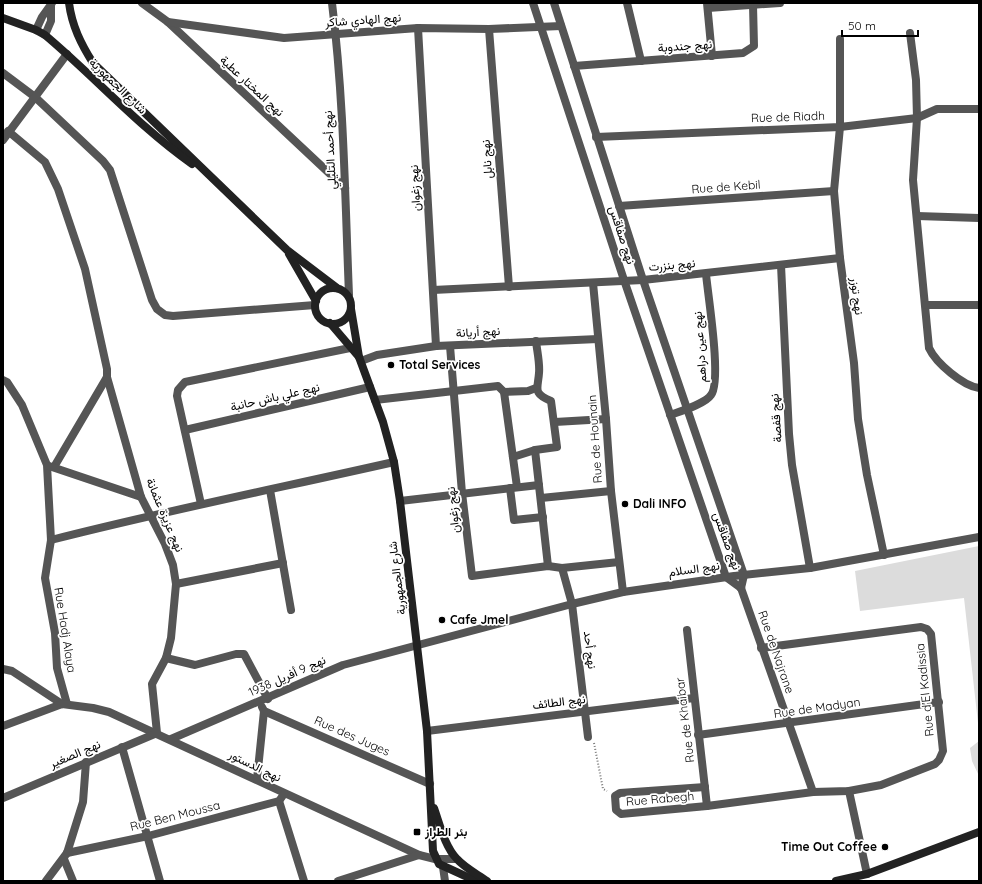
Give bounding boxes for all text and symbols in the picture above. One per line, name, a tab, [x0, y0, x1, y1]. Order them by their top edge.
street label: نهج الهادي شاكر	[323, 9, 402, 33]
scale bar	[842, 12, 918, 38]
text: 50 m	[848, 18, 876, 33]
street label: نهج جندوبة	[657, 36, 713, 57]
street label: نهج المختار عطية	[216, 52, 288, 121]
street label: شارع الجمهورية	[85, 55, 150, 118]
street label: Rue de Riadh	[751, 108, 825, 125]
street label: نهج أحمد التليلي	[320, 110, 342, 190]
street label: نهج نابل	[478, 139, 497, 179]
street label: نهج زغوان	[406, 164, 425, 212]
street label: Rue de Kebil	[691, 177, 761, 196]
street label: نهج صفاقس	[604, 204, 639, 267]
street label: نهج بنزرت	[648, 255, 696, 276]
street label: نهج توزر	[846, 275, 867, 316]
street label: نهج عين دراهم	[690, 311, 711, 383]
street label: نهج أريانة	[455, 323, 501, 342]
place label: Total Services	[399, 357, 481, 372]
marker: Total Services	[386, 360, 396, 370]
street label: نهج علي باش حانبة	[229, 379, 322, 417]
street label: نهج قفصة	[766, 393, 787, 443]
street label: Rue de Hounain	[584, 394, 605, 484]
street label: نهج عزيزة عثمانة	[141, 476, 188, 555]
street label: نهج زغوان	[443, 486, 464, 534]
place label: Dali INFO	[633, 496, 686, 511]
marker: Dali INFO	[620, 499, 630, 509]
street label: نهج صفاقس	[708, 510, 745, 572]
street label: شارع الجمهورية	[385, 540, 410, 616]
street label: نهج السلام	[667, 557, 721, 582]
street label: Rue Hadj Alaya	[51, 586, 80, 674]
street label: Rue de Najrane	[755, 608, 798, 696]
place label: Cafe Jmel	[450, 612, 508, 627]
marker: Cafe Jmel	[437, 615, 447, 625]
street label: نهج أحد	[579, 630, 600, 670]
street label: Rue d'El Kadissia	[912, 643, 937, 737]
street label: نهج 9 أفريل 1938	[246, 652, 329, 701]
street label: Rue de Khaibar	[672, 676, 697, 764]
street label: نهج الطائف	[532, 691, 587, 714]
street label: Rue de Madyan	[773, 694, 861, 721]
street label: Rue des Juges	[312, 712, 393, 759]
street label: نهج الصغير	[46, 736, 103, 773]
street label: نهج الدستور	[225, 746, 284, 787]
street label: Rue Rabegh	[625, 788, 695, 809]
street label: Rue Ben Moussa	[128, 797, 221, 834]
place label: بئر الطراز	[424, 824, 468, 840]
marker: بئر الطراز	[412, 827, 422, 837]
place label: Time Out Coffee	[781, 839, 877, 854]
marker: Time Out Coffee	[880, 842, 890, 852]

